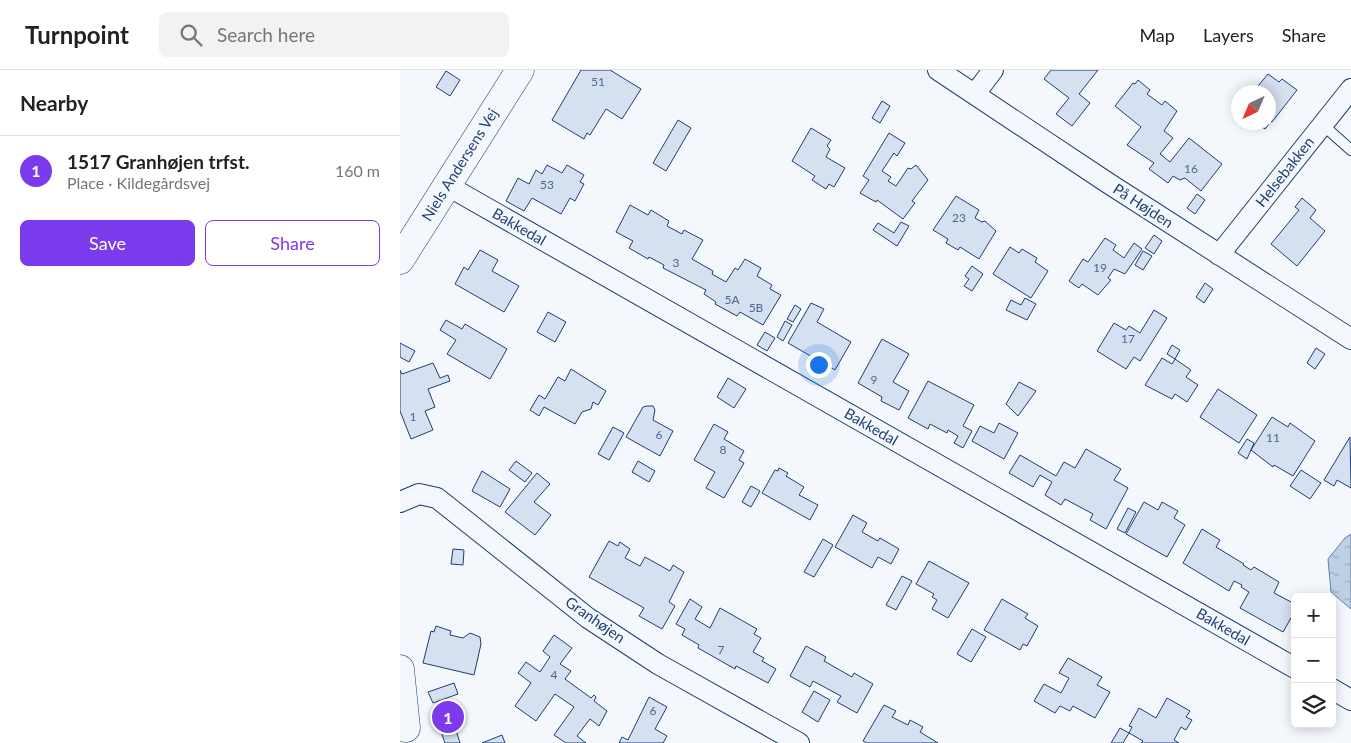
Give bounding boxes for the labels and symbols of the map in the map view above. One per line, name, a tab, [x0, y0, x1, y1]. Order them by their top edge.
house number: 51	[591, 74, 605, 89]
north arrow	[1231, 85, 1276, 130]
street label: Niels Andersens Vej	[417, 105, 501, 224]
street label: Helsebakken	[1251, 133, 1317, 210]
house number: 16	[1184, 161, 1198, 176]
house number: 53	[540, 177, 554, 192]
street label: På Højden	[1110, 179, 1177, 231]
street label: Bakkedal	[489, 204, 550, 249]
house number: 23	[952, 210, 966, 225]
house number: 3	[673, 255, 680, 270]
house number: 19	[1093, 260, 1107, 275]
house number: 5A	[724, 292, 740, 307]
house number: 5B	[749, 300, 764, 315]
house number: 17	[1121, 331, 1135, 346]
your location	[806, 352, 832, 378]
house number: 9	[871, 372, 878, 387]
street label: Bakkedal	[841, 404, 902, 449]
house number: 1	[410, 409, 417, 424]
house number: 6	[656, 427, 663, 442]
house number: 11	[1266, 430, 1280, 445]
house number: 8	[720, 442, 727, 457]
street label: Granhøjen	[562, 592, 629, 646]
street label: Bakkedal	[1193, 604, 1254, 649]
house number: 7	[718, 642, 725, 657]
house number: 4	[551, 667, 558, 682]
pin: 1	[432, 698, 464, 736]
house number: 6	[650, 703, 657, 718]

